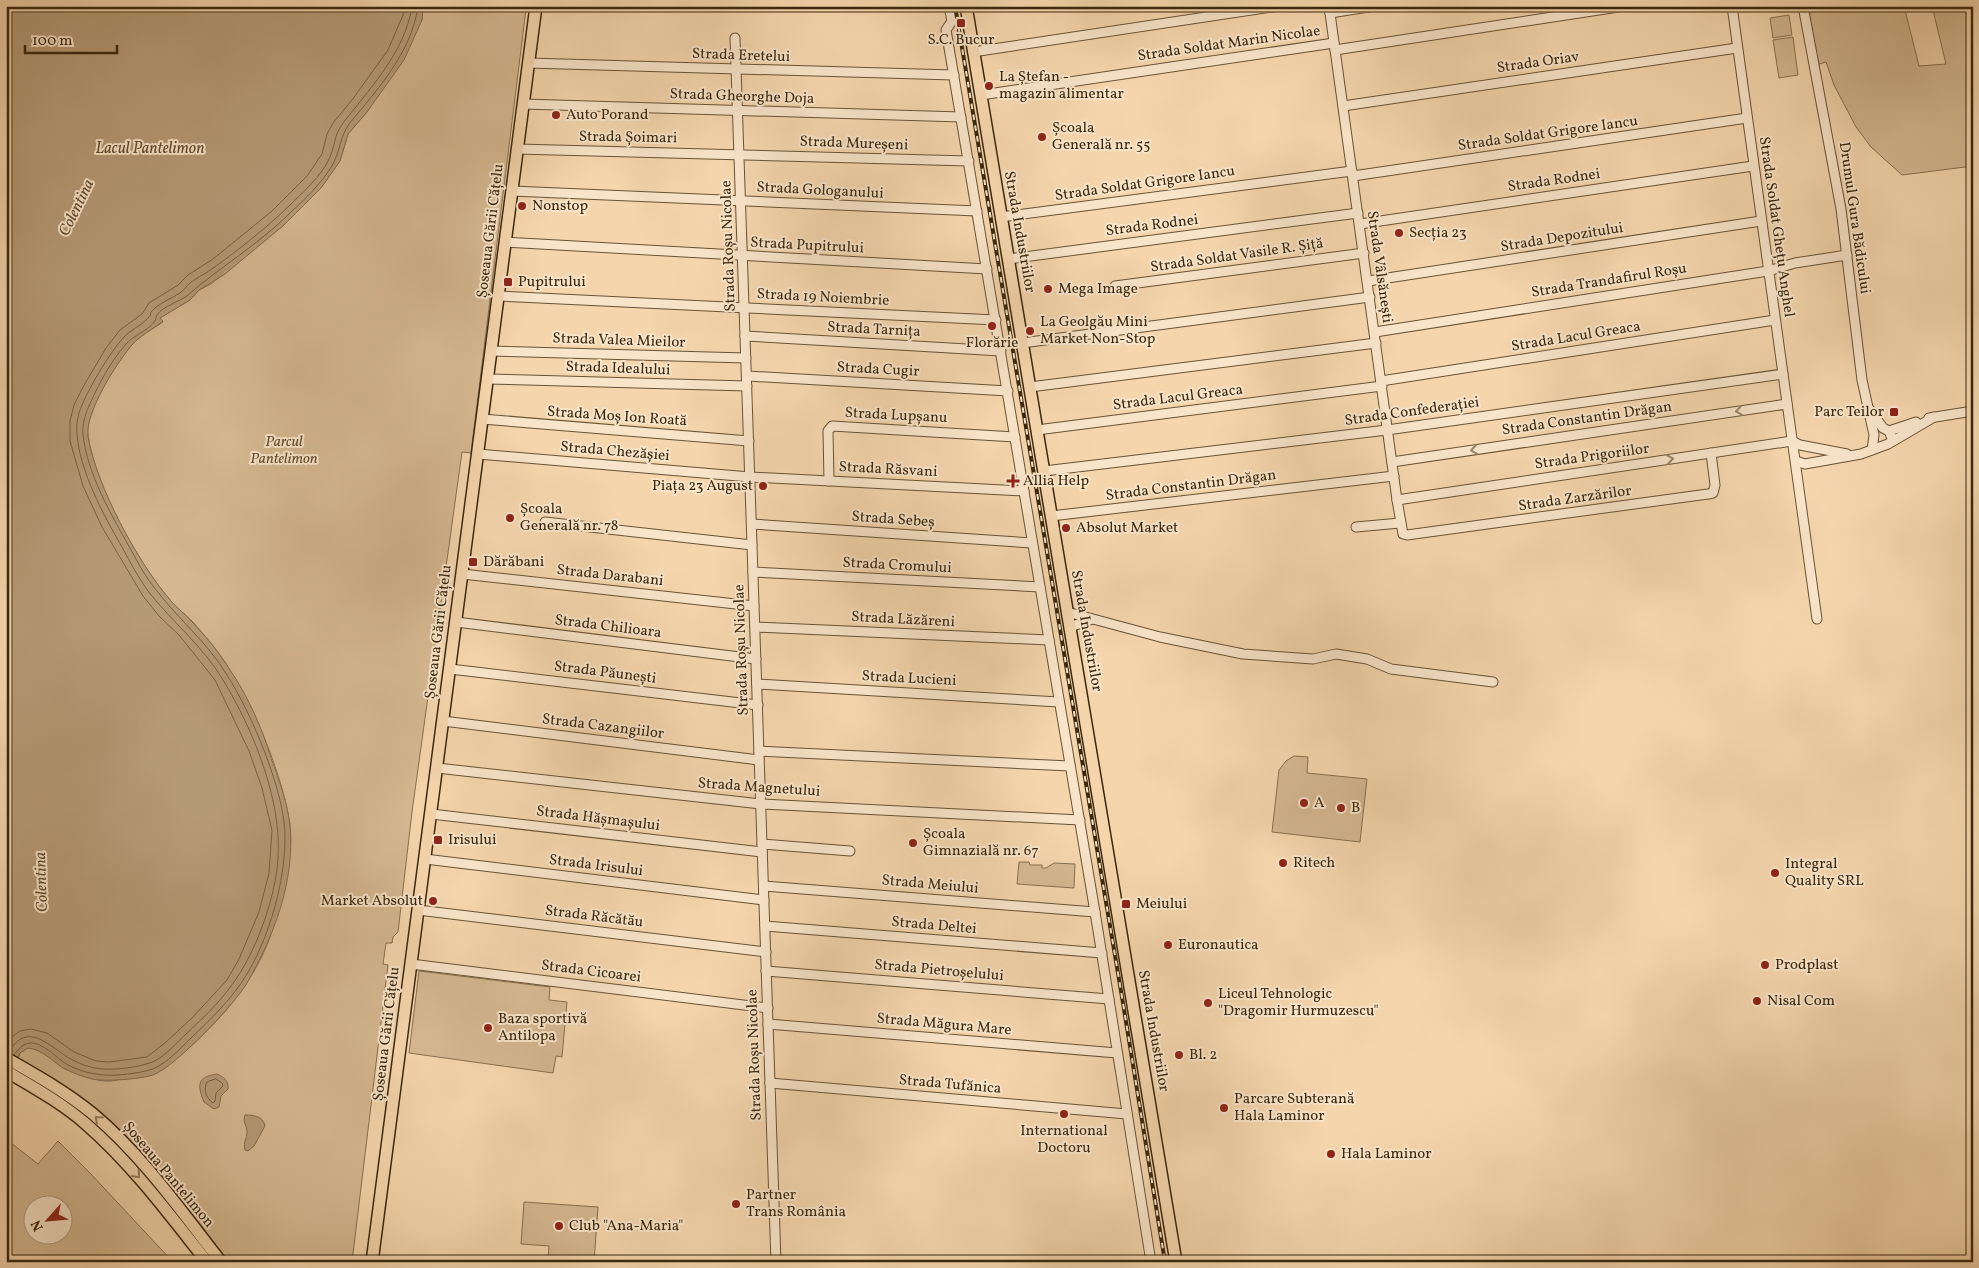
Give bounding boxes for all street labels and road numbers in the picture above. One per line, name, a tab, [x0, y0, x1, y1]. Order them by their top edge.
street label: Strada Soldat Marin Nicolae	[1136, 21, 1322, 67]
street label: Strada Eretelui	[691, 44, 791, 68]
street label: Strada Oriav	[1495, 47, 1581, 79]
street label: Strada Gheorghe Doja	[669, 84, 815, 110]
street label: Strada Soldat Grigore Iancu	[1457, 111, 1639, 157]
street label: Strada Șoimari	[579, 127, 677, 149]
street label: Strada Mureșeni	[799, 132, 909, 156]
street label: Strada Soldat Ghețu Anghel	[1753, 135, 1799, 319]
street label: Drumul Gura Bădicului	[1833, 141, 1875, 295]
street label: Strada Soldat Grigore Iancu	[1054, 161, 1236, 207]
street label: Șoseaua Gării Cățelu	[472, 163, 510, 299]
street label: Strada Rodnei	[1506, 164, 1602, 198]
street label: Strada Industriilor	[998, 170, 1040, 294]
street label: Strada Gologanului	[756, 177, 884, 205]
street label: Strada Roșu Nicolae	[716, 180, 742, 312]
street label: Strada Vâlsănești	[1361, 209, 1397, 325]
street label: Strada Rodnei	[1104, 210, 1200, 242]
street label: Strada Depozitului	[1499, 218, 1625, 258]
street label: Strada Pupitrului	[750, 233, 864, 259]
street label: Strada Soldat Vasile R. Șiță	[1149, 233, 1325, 279]
street label: Strada Trandafirul Roșu	[1530, 258, 1688, 304]
street label: Strada 19 Noiembrie	[756, 284, 890, 312]
street label: Strada Lacul Greaca	[1510, 316, 1642, 358]
street label: Strada Tarnița	[827, 317, 921, 343]
street label: Strada Valea Mieilor	[552, 328, 686, 354]
street label: Strada Idealului	[565, 357, 671, 381]
street label: Strada Cugir	[836, 357, 920, 383]
street label: Strada Lacul Greaca	[1112, 380, 1244, 416]
street label: Strada Confederației	[1343, 392, 1481, 432]
street label: Strada Constantin Drăgan	[1501, 397, 1673, 441]
street label: Strada Moș Ion Roată	[546, 402, 688, 432]
street label: Strada Lupșanu	[844, 403, 948, 429]
street label: Strada Chezășiei	[559, 437, 671, 467]
street label: Strada Prigoriilor	[1533, 439, 1651, 475]
street label: Strada Răsvani	[838, 457, 938, 483]
street label: Strada Constantin Drăgan	[1105, 465, 1277, 507]
street label: Strada Zarzărilor	[1517, 481, 1633, 517]
street label: Strada Sebeș	[851, 507, 935, 533]
street label: Strada Cromului	[842, 553, 952, 579]
street label: Strada Darabani	[555, 560, 665, 592]
street label: Șoseaua Gării Cățelu	[420, 564, 458, 700]
street label: Strada Industriilor	[1065, 569, 1107, 693]
street label: Strada Roșu Nicolae	[729, 584, 755, 716]
street label: Strada Lăzăreni	[851, 607, 955, 633]
street label: Strada Chilioara	[553, 610, 663, 644]
street label: Strada Păunești	[553, 656, 657, 690]
street label: Strada Lucieni	[861, 666, 957, 692]
street label: Strada Cazangiilor	[541, 709, 665, 745]
street label: Strada Magnetului	[697, 773, 821, 803]
street label: Strada Hășmașului	[535, 801, 661, 837]
street label: Strada Irisului	[548, 850, 644, 882]
street label: Strada Meiului	[881, 870, 979, 900]
street label: Strada Răcătău	[544, 901, 644, 933]
street label: Strada Deltei	[890, 912, 978, 940]
street label: Strada Cicoarei	[540, 955, 642, 989]
street label: Strada Pietroșelului	[873, 955, 1005, 987]
street label: Șoseaua Gării Cățelu	[368, 966, 406, 1102]
street label: Strada Industriilor	[1132, 969, 1174, 1093]
street label: Strada Roșu Nicolae	[742, 989, 768, 1121]
street label: Strada Măgura Mare	[876, 1009, 1012, 1041]
street label: Strada Tufănica	[898, 1070, 1002, 1100]
street label: Șoseaua Pantelimon	[117, 1117, 219, 1233]

